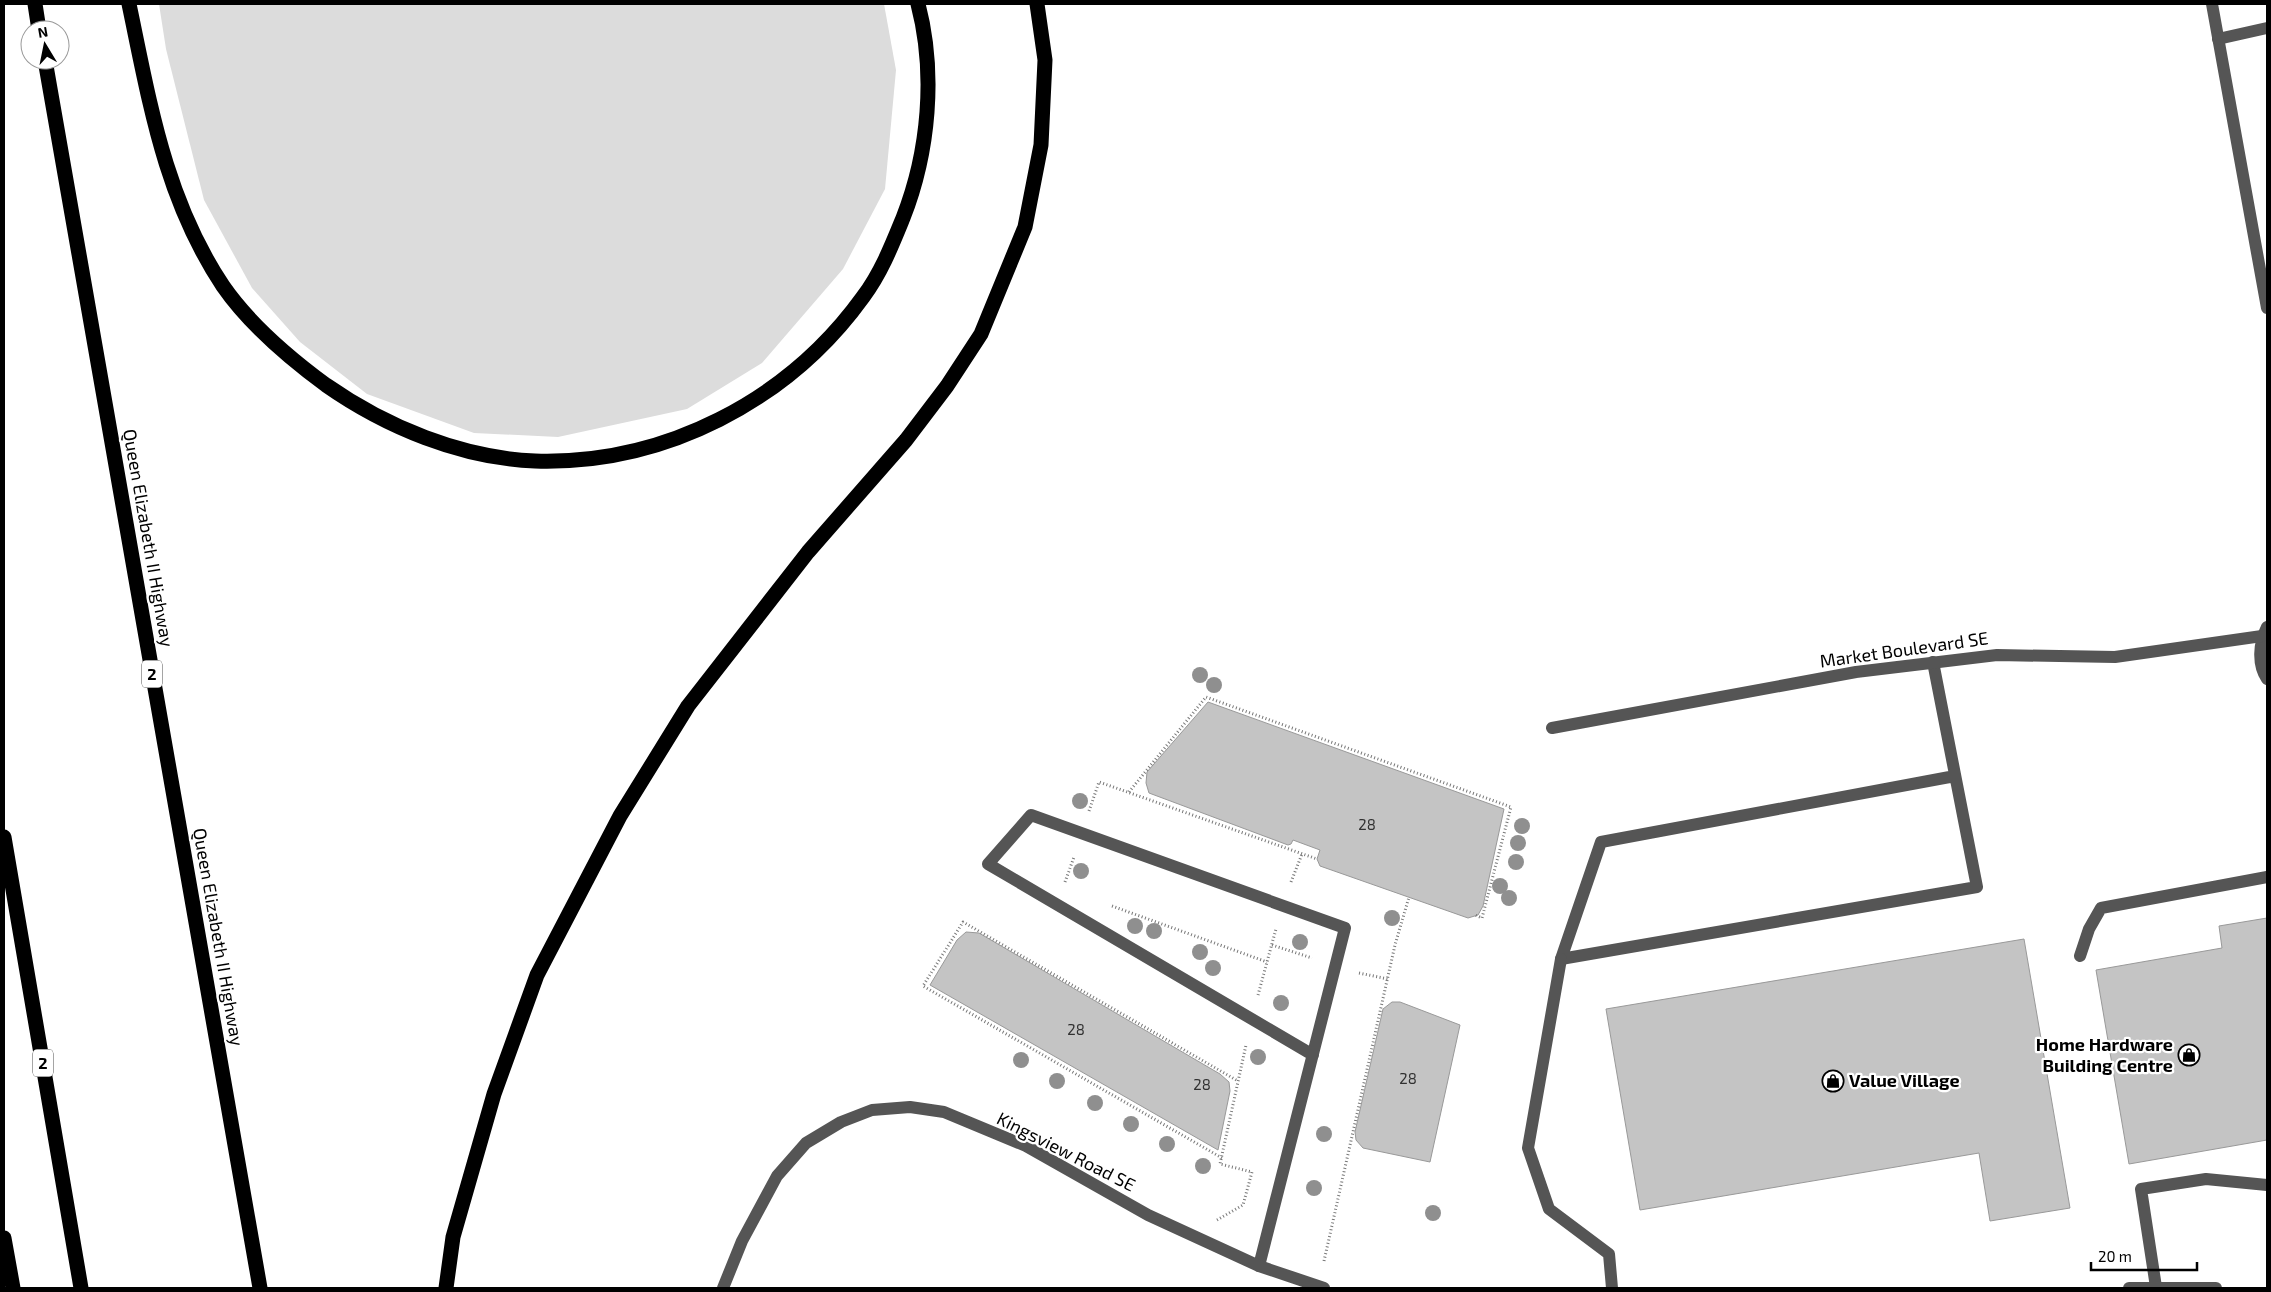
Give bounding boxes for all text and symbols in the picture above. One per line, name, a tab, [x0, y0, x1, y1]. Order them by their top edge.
north arrow	[20, 20, 70, 70]
text: N	[36, 22, 49, 41]
street label: Queen Elizabeth II Highway	[119, 427, 179, 649]
street label: Market Boulevard SE	[1818, 626, 1989, 672]
road number: 2	[142, 661, 162, 688]
house number: 28	[1358, 815, 1376, 833]
street label: Queen Elizabeth II Highway	[189, 826, 249, 1048]
house number: 28	[1067, 1020, 1085, 1038]
place label: Home Hardware Building Centre	[2036, 1033, 2173, 1076]
shop icon: Home Hardware Building Centre	[2177, 1043, 2201, 1067]
road number: 2	[33, 1050, 53, 1076]
house number: 28	[1399, 1069, 1417, 1087]
shop icon: Value Village	[1821, 1069, 1845, 1093]
place label: Value Village	[1849, 1069, 1960, 1091]
house number: 28	[1193, 1075, 1211, 1093]
street label: Kingsview Road SE	[994, 1107, 1139, 1196]
scale bar	[2091, 1240, 2197, 1272]
text: 20 m	[2098, 1247, 2132, 1265]

